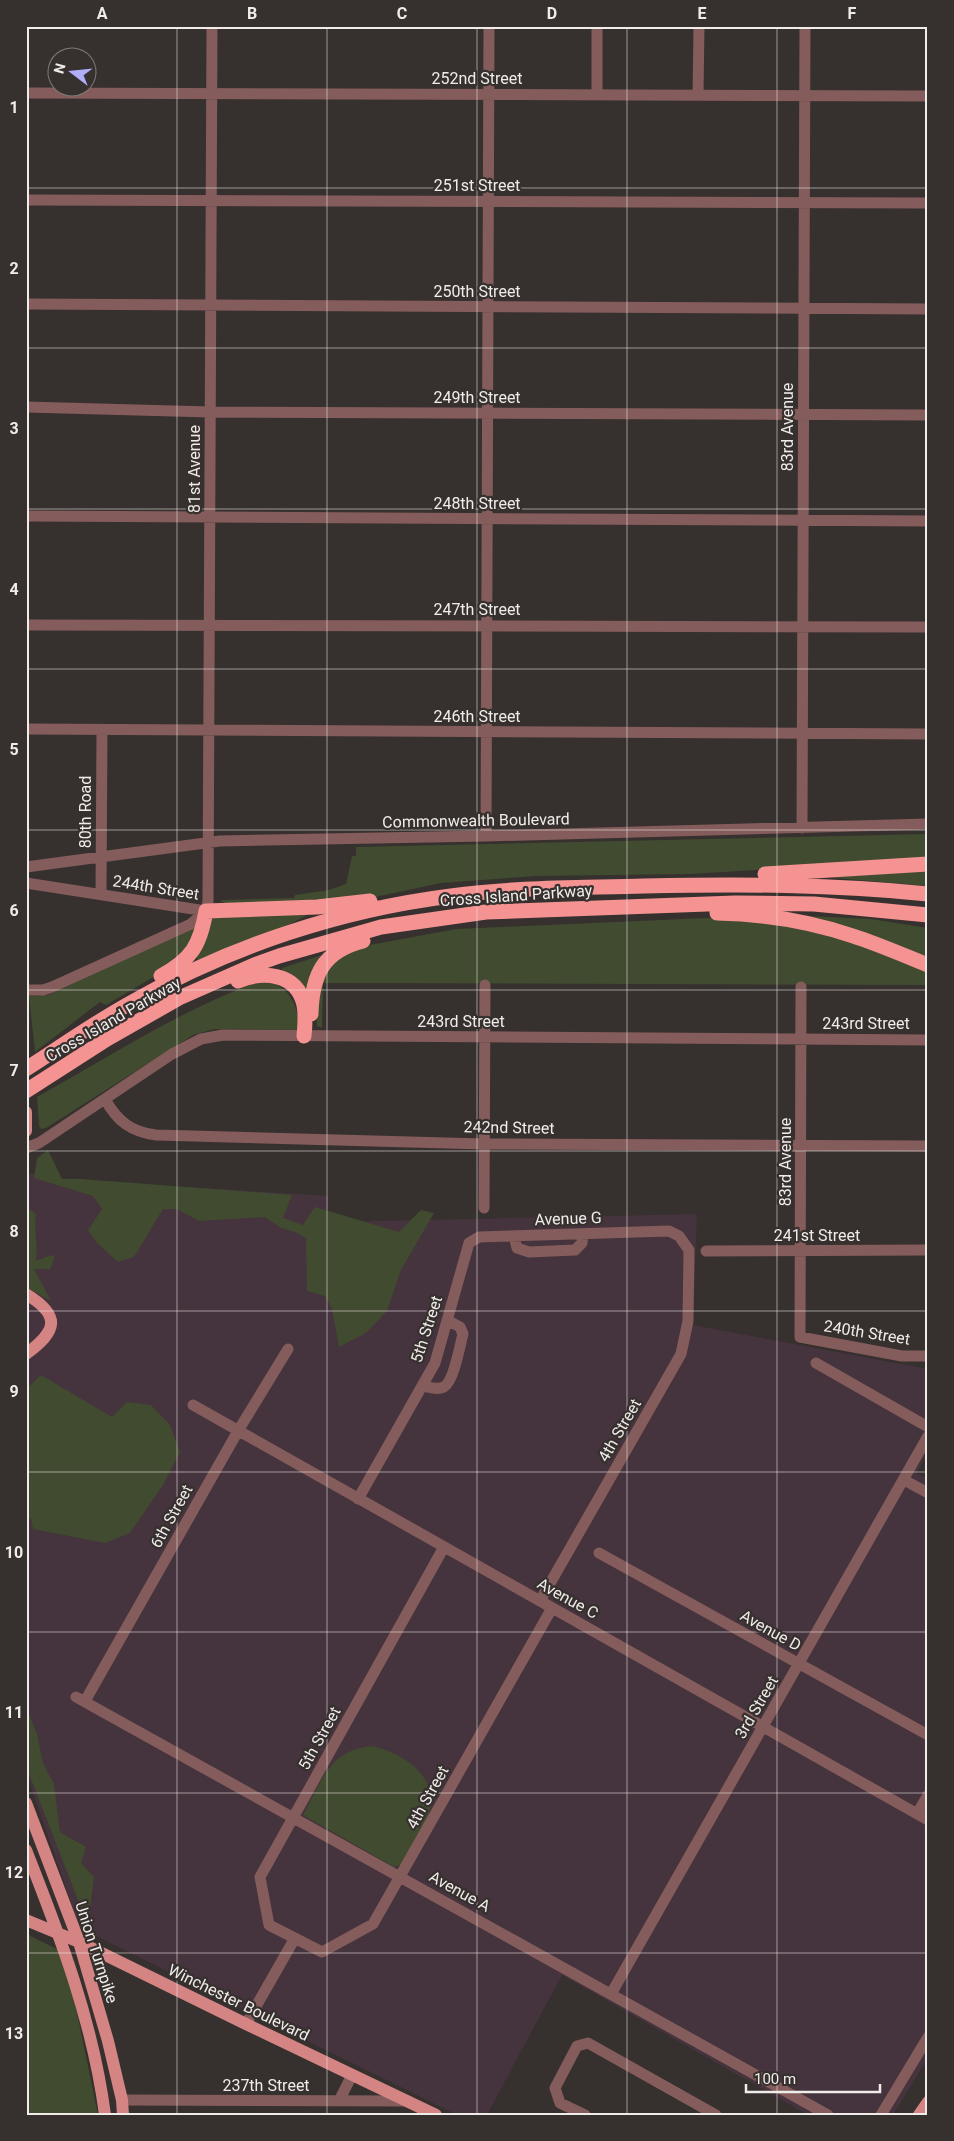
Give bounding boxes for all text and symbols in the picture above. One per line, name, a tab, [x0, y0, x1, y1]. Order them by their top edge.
text: A	[97, 4, 108, 23]
text: B	[247, 4, 257, 23]
text: C	[397, 4, 407, 23]
text: D	[547, 4, 557, 23]
text: E	[698, 4, 707, 23]
text: F	[848, 4, 857, 23]
north arrow	[48, 48, 98, 98]
text: N	[50, 61, 69, 75]
street label: 252nd Street	[431, 69, 523, 88]
text: 1	[9, 98, 19, 117]
street label: 251st Street	[434, 176, 520, 195]
text: 2	[9, 259, 19, 278]
street label: 250th Street	[433, 282, 521, 301]
street label: 83rd Avenue	[778, 383, 797, 471]
street label: 249th Street	[433, 388, 521, 407]
text: 3	[9, 419, 19, 438]
street label: 81st Avenue	[185, 425, 204, 513]
street label: 248th Street	[433, 494, 521, 513]
text: 4	[9, 580, 19, 599]
street label: 247th Street	[433, 600, 521, 619]
street label: 246th Street	[433, 707, 521, 726]
text: 5	[9, 740, 19, 759]
street label: 80th Road	[76, 776, 95, 848]
street label: Commonwealth Boulevard	[382, 809, 570, 832]
street label: 244th Street	[111, 871, 200, 904]
street label: Cross Island Parkway	[439, 881, 593, 910]
text: 6	[9, 901, 19, 920]
street label: Cross Island Parkway	[42, 973, 185, 1066]
street label: 243rd Street	[417, 1012, 505, 1031]
street label: 243rd Street	[822, 1014, 910, 1033]
text: 7	[9, 1061, 19, 1080]
street label: 242nd Street	[463, 1117, 555, 1138]
street label: 83rd Avenue	[776, 1118, 795, 1206]
street label: Avenue G	[534, 1208, 602, 1229]
text: 8	[9, 1222, 19, 1241]
street label: 241st Street	[774, 1226, 860, 1245]
street label: 5th Street	[407, 1293, 446, 1365]
street label: 240th Street	[822, 1316, 911, 1349]
text: 9	[9, 1382, 19, 1401]
street label: 4th Street	[594, 1396, 645, 1465]
street label: 6th Street	[146, 1481, 197, 1551]
text: 10	[5, 1543, 23, 1562]
street label: Avenue C	[534, 1574, 602, 1623]
street label: Avenue D	[737, 1606, 805, 1655]
street label: 3rd Street	[731, 1672, 782, 1742]
text: 11	[5, 1703, 23, 1722]
street label: 5th Street	[294, 1703, 345, 1773]
street label: 4th Street	[402, 1762, 453, 1832]
text: 12	[5, 1863, 23, 1882]
street label: Avenue A	[426, 1867, 494, 1916]
street label: Union Turnpike	[71, 1899, 122, 2005]
street label: Winchester Boulevard	[165, 1960, 313, 2045]
text: 13	[5, 2024, 23, 2043]
scale bar	[746, 2061, 880, 2093]
text: 100 m	[754, 2070, 796, 2088]
street label: 237th Street	[222, 2076, 310, 2095]

